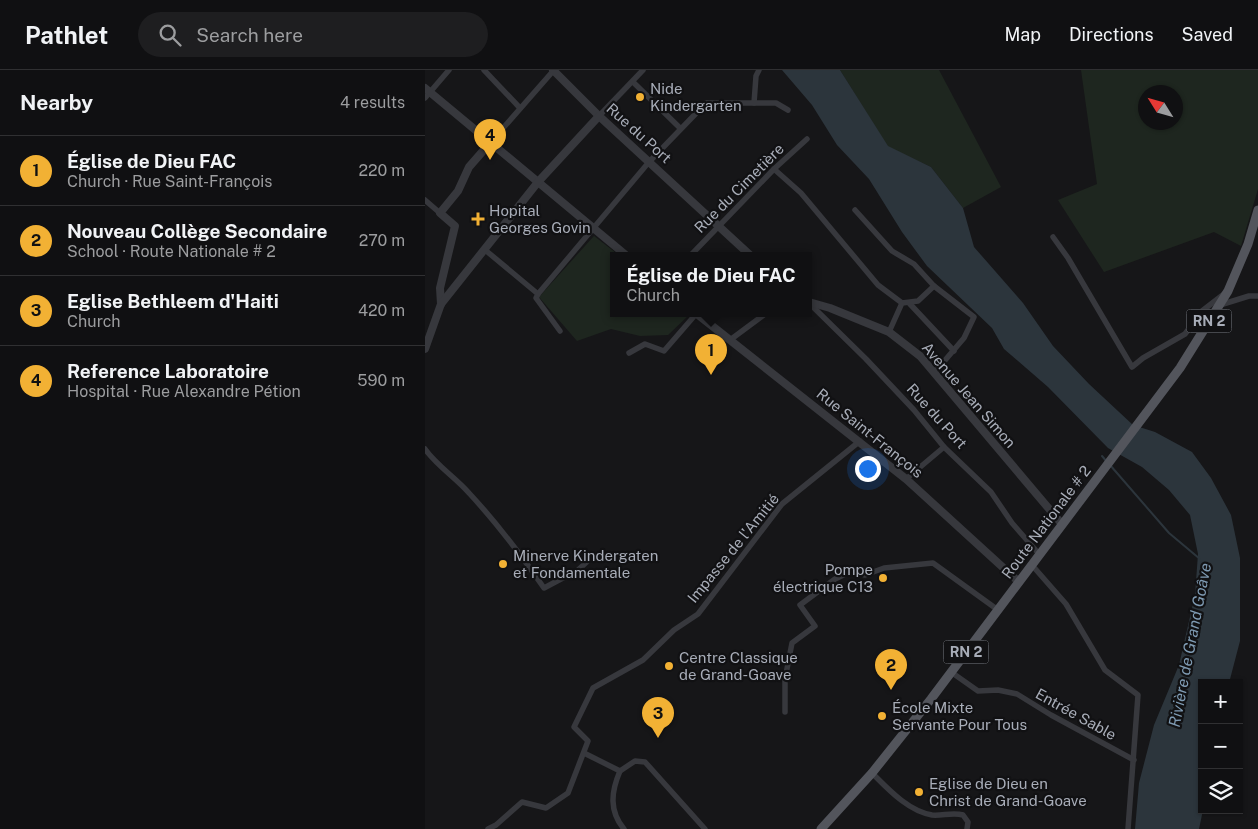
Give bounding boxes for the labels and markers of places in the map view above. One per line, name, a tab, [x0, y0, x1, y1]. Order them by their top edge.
place label: Nide Kindergarten	[650, 80, 742, 114]
marker: Nide Kindergarten	[634, 91, 646, 103]
pin: 4	[474, 119, 506, 160]
place label: Hopital Georges Govin	[489, 202, 591, 236]
marker: Hopital Georges Govin	[471, 212, 485, 226]
pin: 1	[695, 334, 727, 375]
place label: Minerve Kindergaten et Fondamentale	[513, 547, 658, 581]
marker: Minerve Kindergaten et Fondamentale	[497, 558, 509, 570]
place label: Pompe électrique C13	[773, 561, 873, 595]
marker: Pompe électrique C13	[877, 572, 889, 584]
place label: Centre Classique de Grand-Goave	[679, 649, 798, 683]
pin: 2	[875, 649, 907, 690]
marker: Centre Classique de Grand-Goave	[663, 660, 675, 672]
pin: 3	[642, 697, 674, 738]
place label: École Mixte Servante Pour Tous	[892, 699, 1027, 733]
marker: École Mixte Servante Pour Tous	[876, 710, 888, 722]
place label: Eglise de Dieu en Christ de Grand-Goave	[929, 775, 1087, 809]
marker: Eglise de Dieu en Christ de Grand-Goave	[913, 786, 925, 798]

